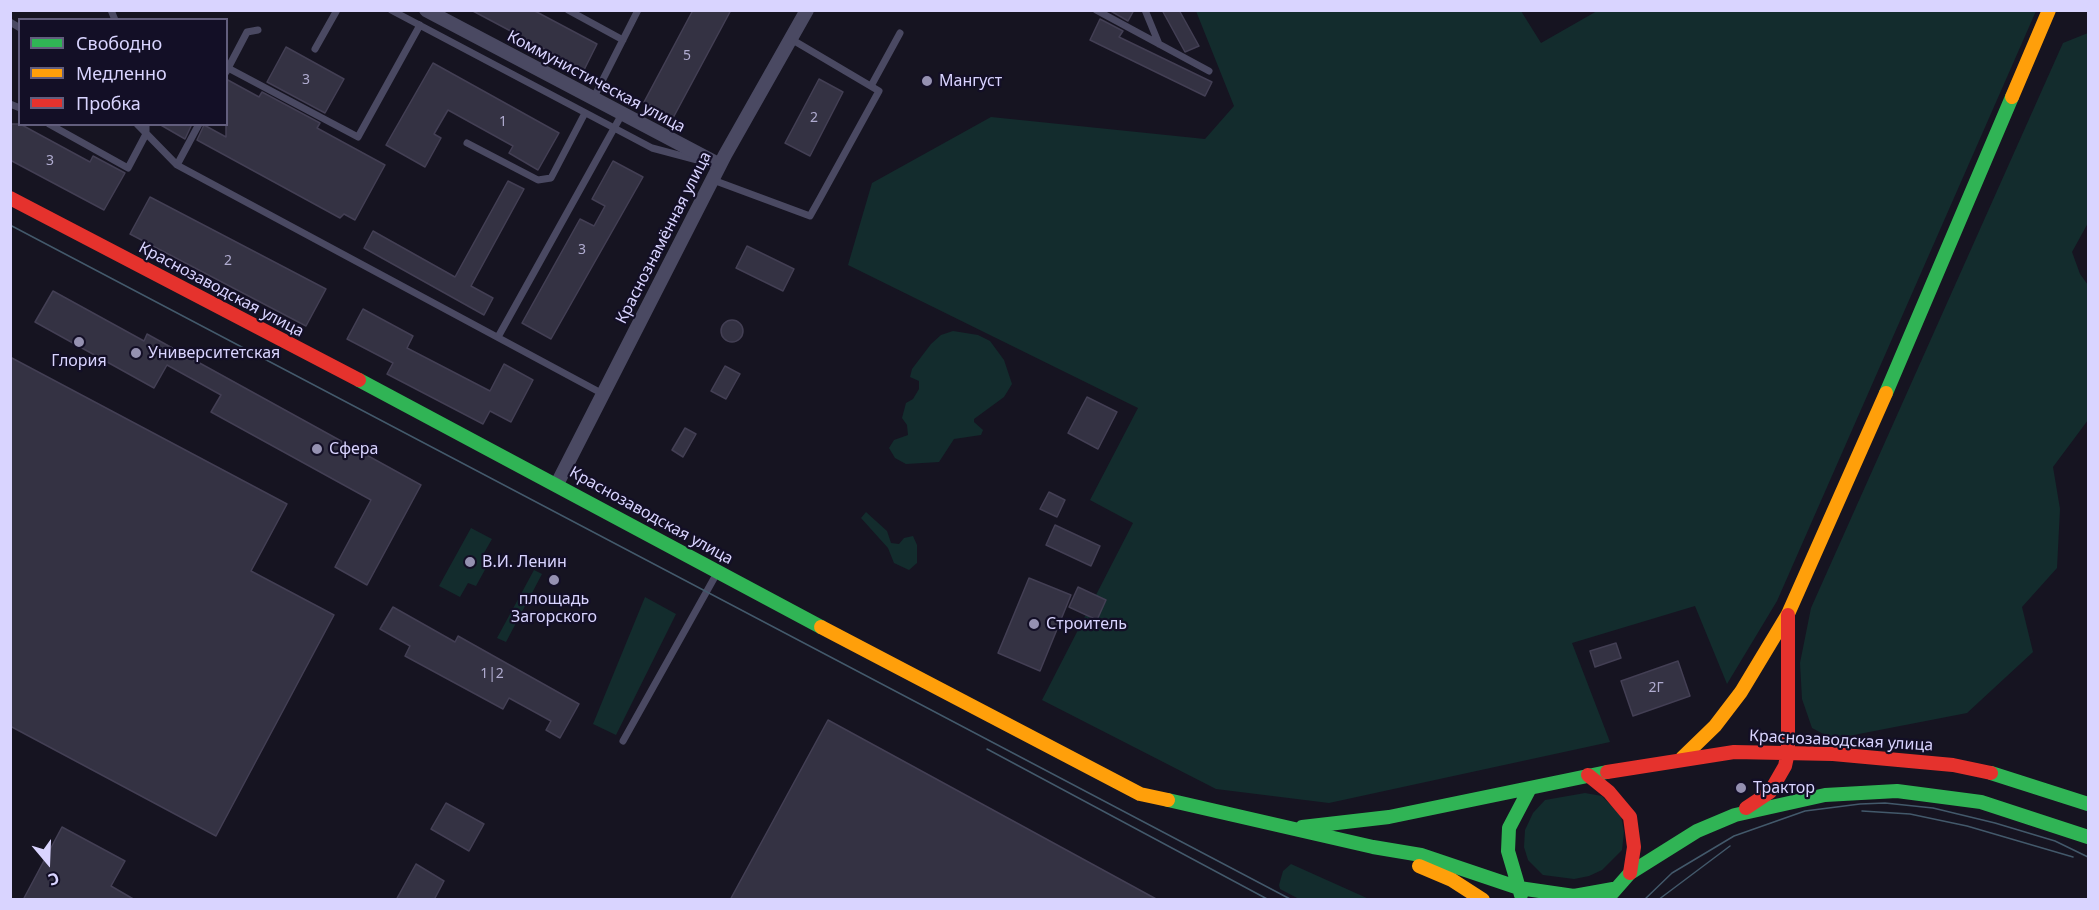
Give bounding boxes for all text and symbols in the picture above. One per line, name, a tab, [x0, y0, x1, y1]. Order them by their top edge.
legend	[18, 18, 228, 126]
street label: Коммунистическая улица	[504, 27, 688, 137]
text: Свободно	[76, 31, 162, 55]
house number: 5	[683, 48, 691, 64]
text: Медленно	[76, 61, 167, 85]
place label: Мангуст	[939, 71, 1002, 91]
house number: 3	[302, 72, 310, 88]
marker: Мангуст	[920, 74, 934, 88]
text: Пробка	[76, 91, 141, 115]
house number: 2	[810, 110, 818, 126]
house number: 1	[499, 114, 507, 130]
street label: Краснознамённая улица	[612, 149, 716, 327]
house number: 3	[46, 153, 54, 169]
street label: Краснозаводская улица	[135, 238, 307, 342]
house number: 3	[578, 242, 586, 258]
house number: 2	[224, 253, 232, 269]
marker: Глория	[72, 335, 86, 349]
place label: Университетская	[148, 343, 280, 363]
marker: Университетская	[129, 346, 143, 360]
place label: Глория	[51, 351, 107, 371]
place label: Сфера	[329, 439, 378, 459]
marker: Сфера	[310, 442, 324, 456]
street label: Краснозаводская улица	[566, 463, 736, 569]
place label: В.И. Ленин	[482, 552, 567, 572]
marker: В.И. Ленин	[463, 555, 477, 569]
marker: площадь Загорского	[547, 573, 561, 587]
place label: площадь Загорского	[511, 589, 597, 627]
place label: Строитель	[1046, 614, 1127, 634]
marker: Строитель	[1027, 617, 1041, 631]
house number: 1|2	[480, 666, 504, 682]
house number: 2Г	[1648, 680, 1664, 696]
street label: Краснозаводская улица	[1748, 727, 1934, 755]
place label: Трактор	[1753, 778, 1815, 798]
marker: Трактор	[1734, 781, 1748, 795]
north arrow	[18, 832, 78, 892]
text: С	[45, 867, 62, 891]

